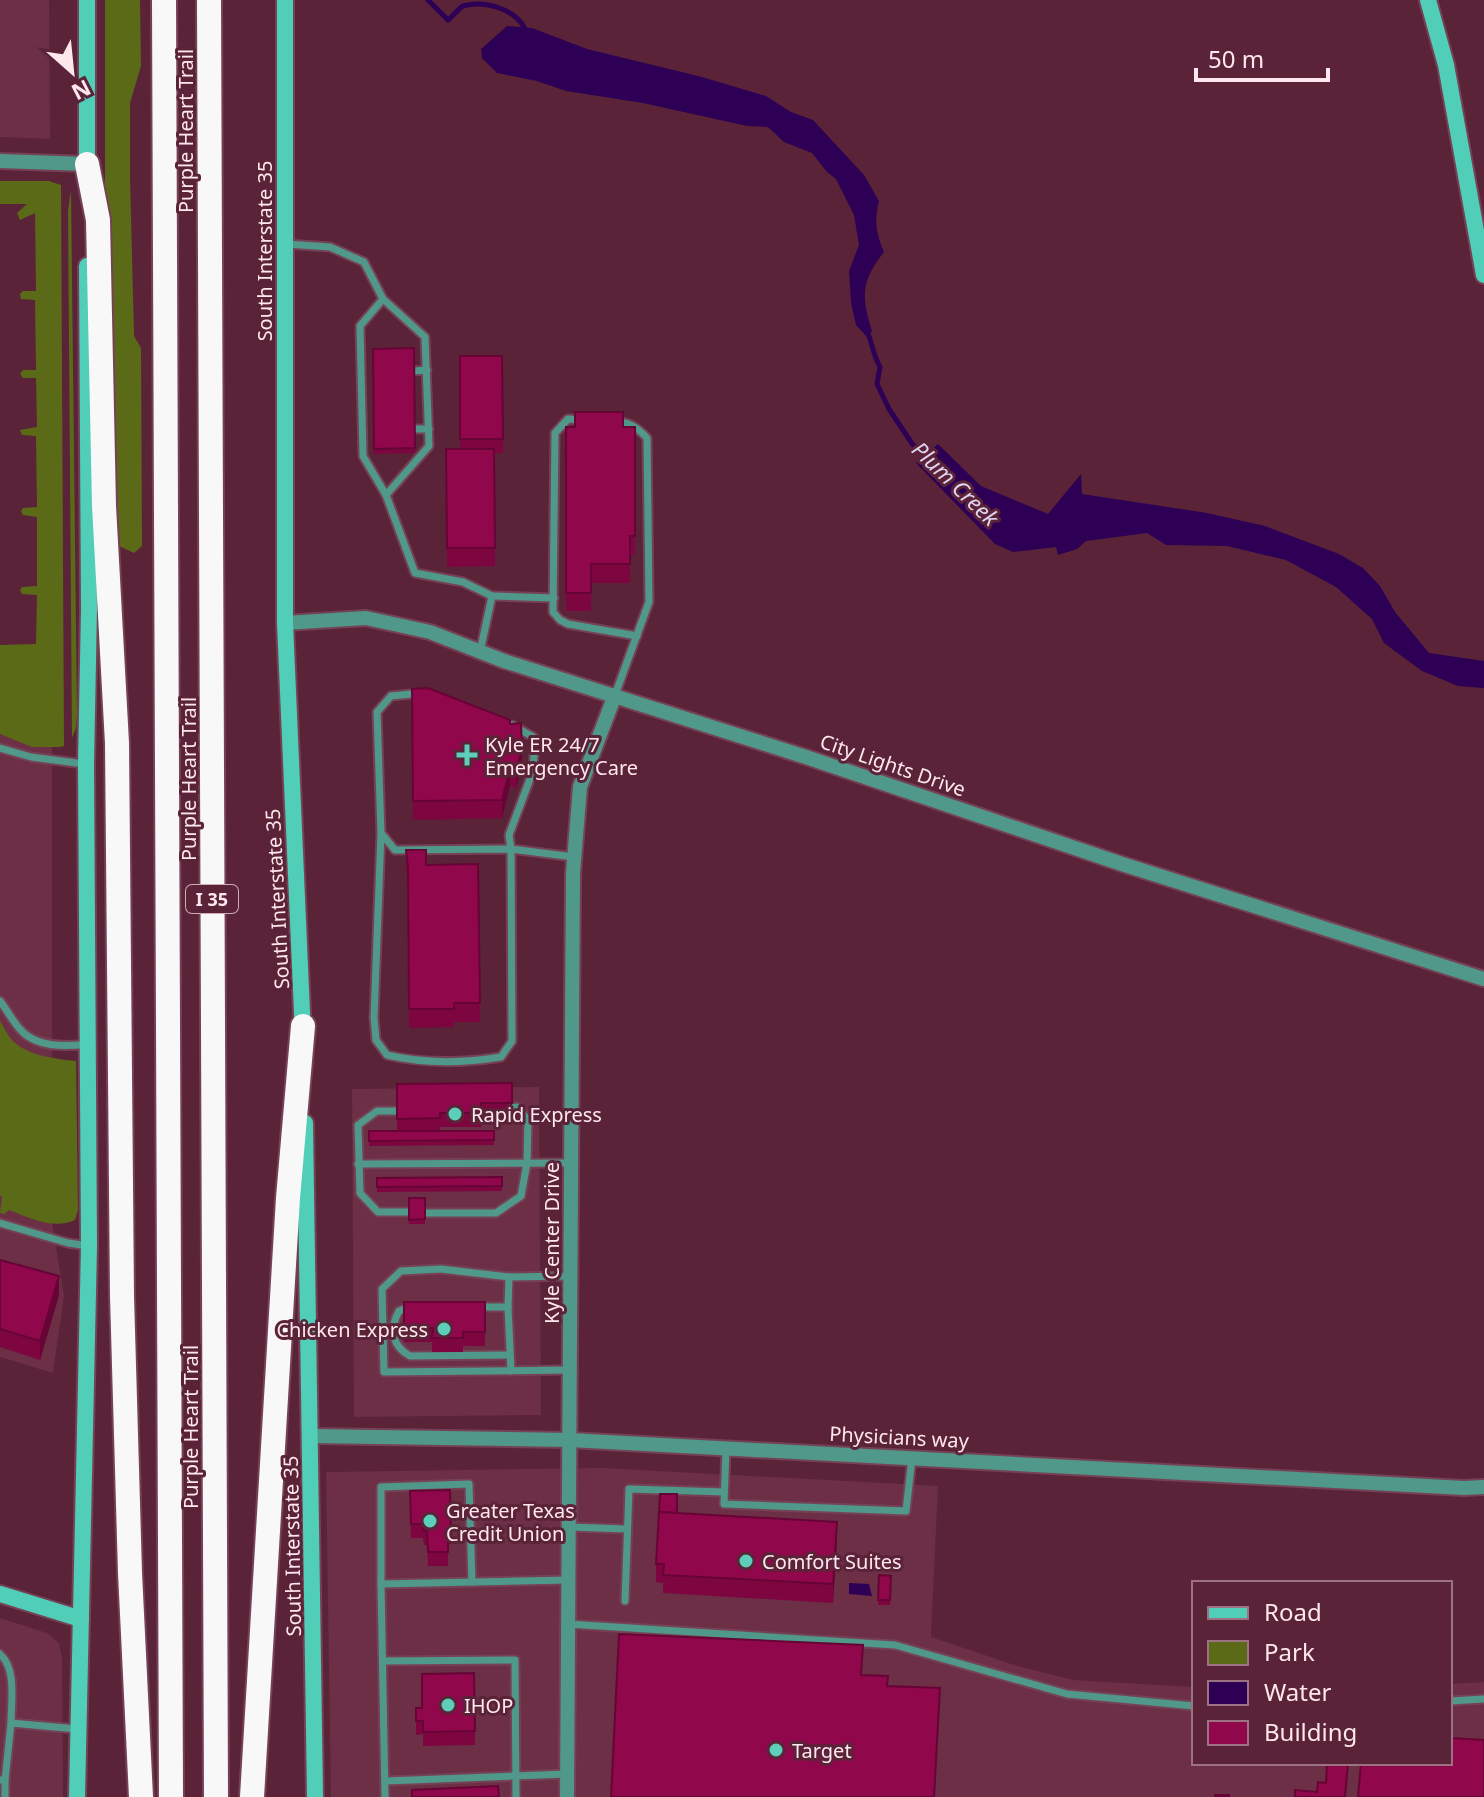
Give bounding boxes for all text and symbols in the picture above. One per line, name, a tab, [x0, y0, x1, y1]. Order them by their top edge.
north arrow	[32, 32, 112, 112]
scale bar	[1196, 32, 1328, 82]
text: 50 m	[1208, 42, 1264, 75]
street label: Purple Heart Trail	[172, 49, 199, 213]
text: N	[67, 73, 96, 108]
street label: South Interstate 35	[251, 161, 278, 341]
water label: Plum Creek	[906, 434, 1007, 533]
street label: Purple Heart Trail	[175, 697, 202, 861]
street label: City Lights Drive	[817, 727, 969, 803]
place label: Kyle ER 24/7 Emergency Care	[485, 731, 638, 781]
marker: Kyle ER 24/7 Emergency Care	[456, 744, 478, 766]
street label: South Interstate 35	[259, 808, 295, 990]
road number: I 35	[186, 885, 238, 913]
place label: Rapid Express	[471, 1101, 602, 1128]
marker: Rapid Express	[446, 1105, 464, 1123]
street label: Kyle Center Drive	[538, 1162, 565, 1324]
place label: Chicken Express	[276, 1316, 428, 1343]
marker: Chicken Express	[435, 1320, 453, 1338]
street label: Purple Heart Trail	[177, 1345, 204, 1509]
street label: Physicians way	[829, 1420, 970, 1454]
street label: South Interstate 35	[277, 1455, 307, 1637]
place label: Greater Texas Credit Union	[446, 1497, 575, 1547]
marker: Greater Texas Credit Union	[421, 1512, 439, 1530]
place label: Comfort Suites	[762, 1548, 902, 1575]
marker: Comfort Suites	[737, 1552, 755, 1570]
legend	[1192, 1581, 1452, 1765]
text: Road	[1264, 1595, 1322, 1628]
text: Park	[1264, 1635, 1315, 1668]
text: Water	[1264, 1675, 1332, 1708]
place label: IHOP	[464, 1692, 513, 1719]
marker: IHOP	[439, 1696, 457, 1714]
text: Building	[1264, 1715, 1357, 1748]
place label: Target	[792, 1737, 852, 1764]
marker: Target	[767, 1741, 785, 1759]

